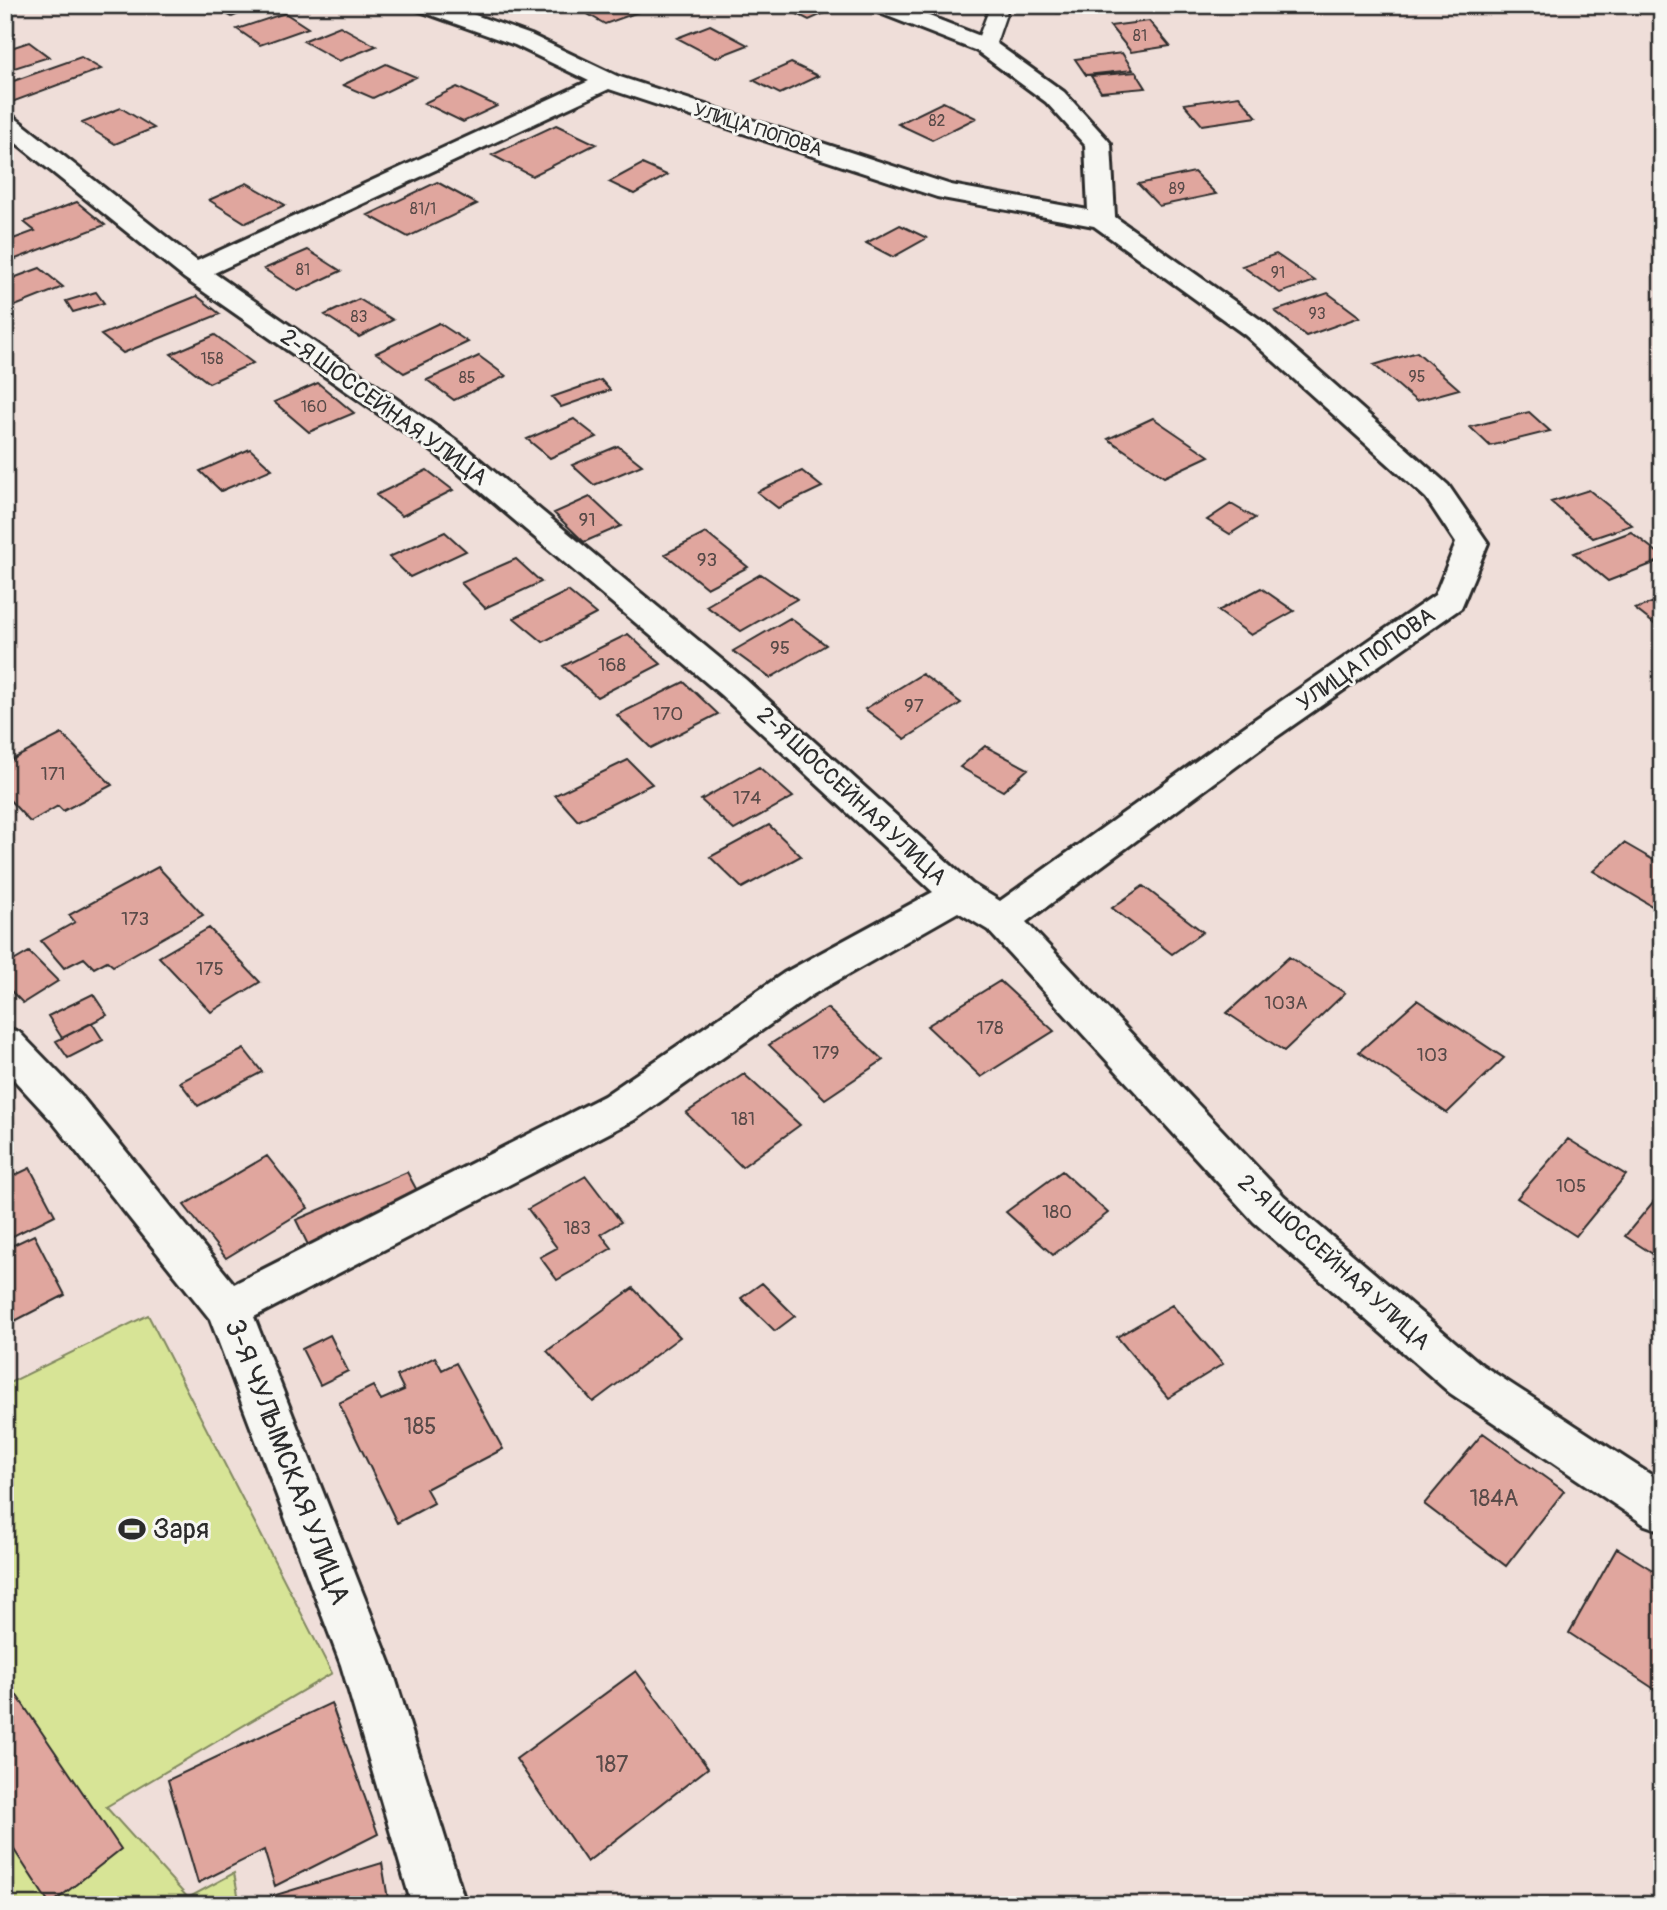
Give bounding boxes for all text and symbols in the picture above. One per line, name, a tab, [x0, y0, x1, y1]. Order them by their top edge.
house number: 81	[1133, 26, 1147, 46]
street label: УЛИЦА ПОПОВА	[690, 98, 826, 162]
house number: 82	[928, 111, 946, 131]
house number: 89	[1169, 179, 1185, 199]
house number: 81/1	[410, 199, 436, 219]
house number: 81	[296, 260, 310, 280]
house number: 91	[1271, 263, 1285, 283]
house number: 93	[1308, 304, 1326, 324]
house number: 83	[351, 307, 368, 327]
street label: 2-Я ШОССЕЙНАЯ УЛИЦА	[275, 322, 493, 492]
house number: 158	[201, 349, 224, 369]
house number: 95	[1409, 367, 1425, 387]
house number: 85	[459, 368, 475, 388]
house number: 160	[301, 397, 327, 417]
house number: 91	[578, 508, 596, 532]
house number: 93	[697, 548, 717, 572]
street label: УЛИЦА ПОПОВА	[1291, 601, 1441, 717]
house number: 95	[770, 636, 790, 660]
house number: 168	[598, 653, 626, 677]
house number: 97	[904, 694, 924, 718]
street label: 2-Я ШОССЕЙНАЯ УЛИЦА	[751, 700, 953, 892]
house number: 170	[653, 702, 683, 726]
house number: 171	[41, 762, 65, 786]
house number: 174	[733, 786, 761, 810]
house number: 173	[121, 907, 149, 931]
house number: 175	[196, 957, 224, 981]
house number: 103А	[1264, 991, 1308, 1015]
house number: 178	[976, 1016, 1004, 1040]
house number: 179	[812, 1041, 840, 1065]
house number: 103	[1416, 1043, 1448, 1067]
house number: 181	[731, 1107, 755, 1131]
street label: 2-Я ШОССЕЙНАЯ УЛИЦА	[1232, 1168, 1436, 1356]
house number: 105	[1556, 1174, 1586, 1198]
house number: 180	[1042, 1200, 1072, 1224]
house number: 183	[563, 1216, 591, 1240]
street label: 3-Я ЧУЛЫМСКАЯ УЛИЦА	[216, 1314, 358, 1610]
house number: 185	[403, 1412, 437, 1441]
house number: 184А	[1470, 1484, 1518, 1513]
place label: Заря	[153, 1512, 209, 1547]
sports icon: Заря	[117, 1514, 147, 1544]
house number: 187	[596, 1750, 628, 1779]

